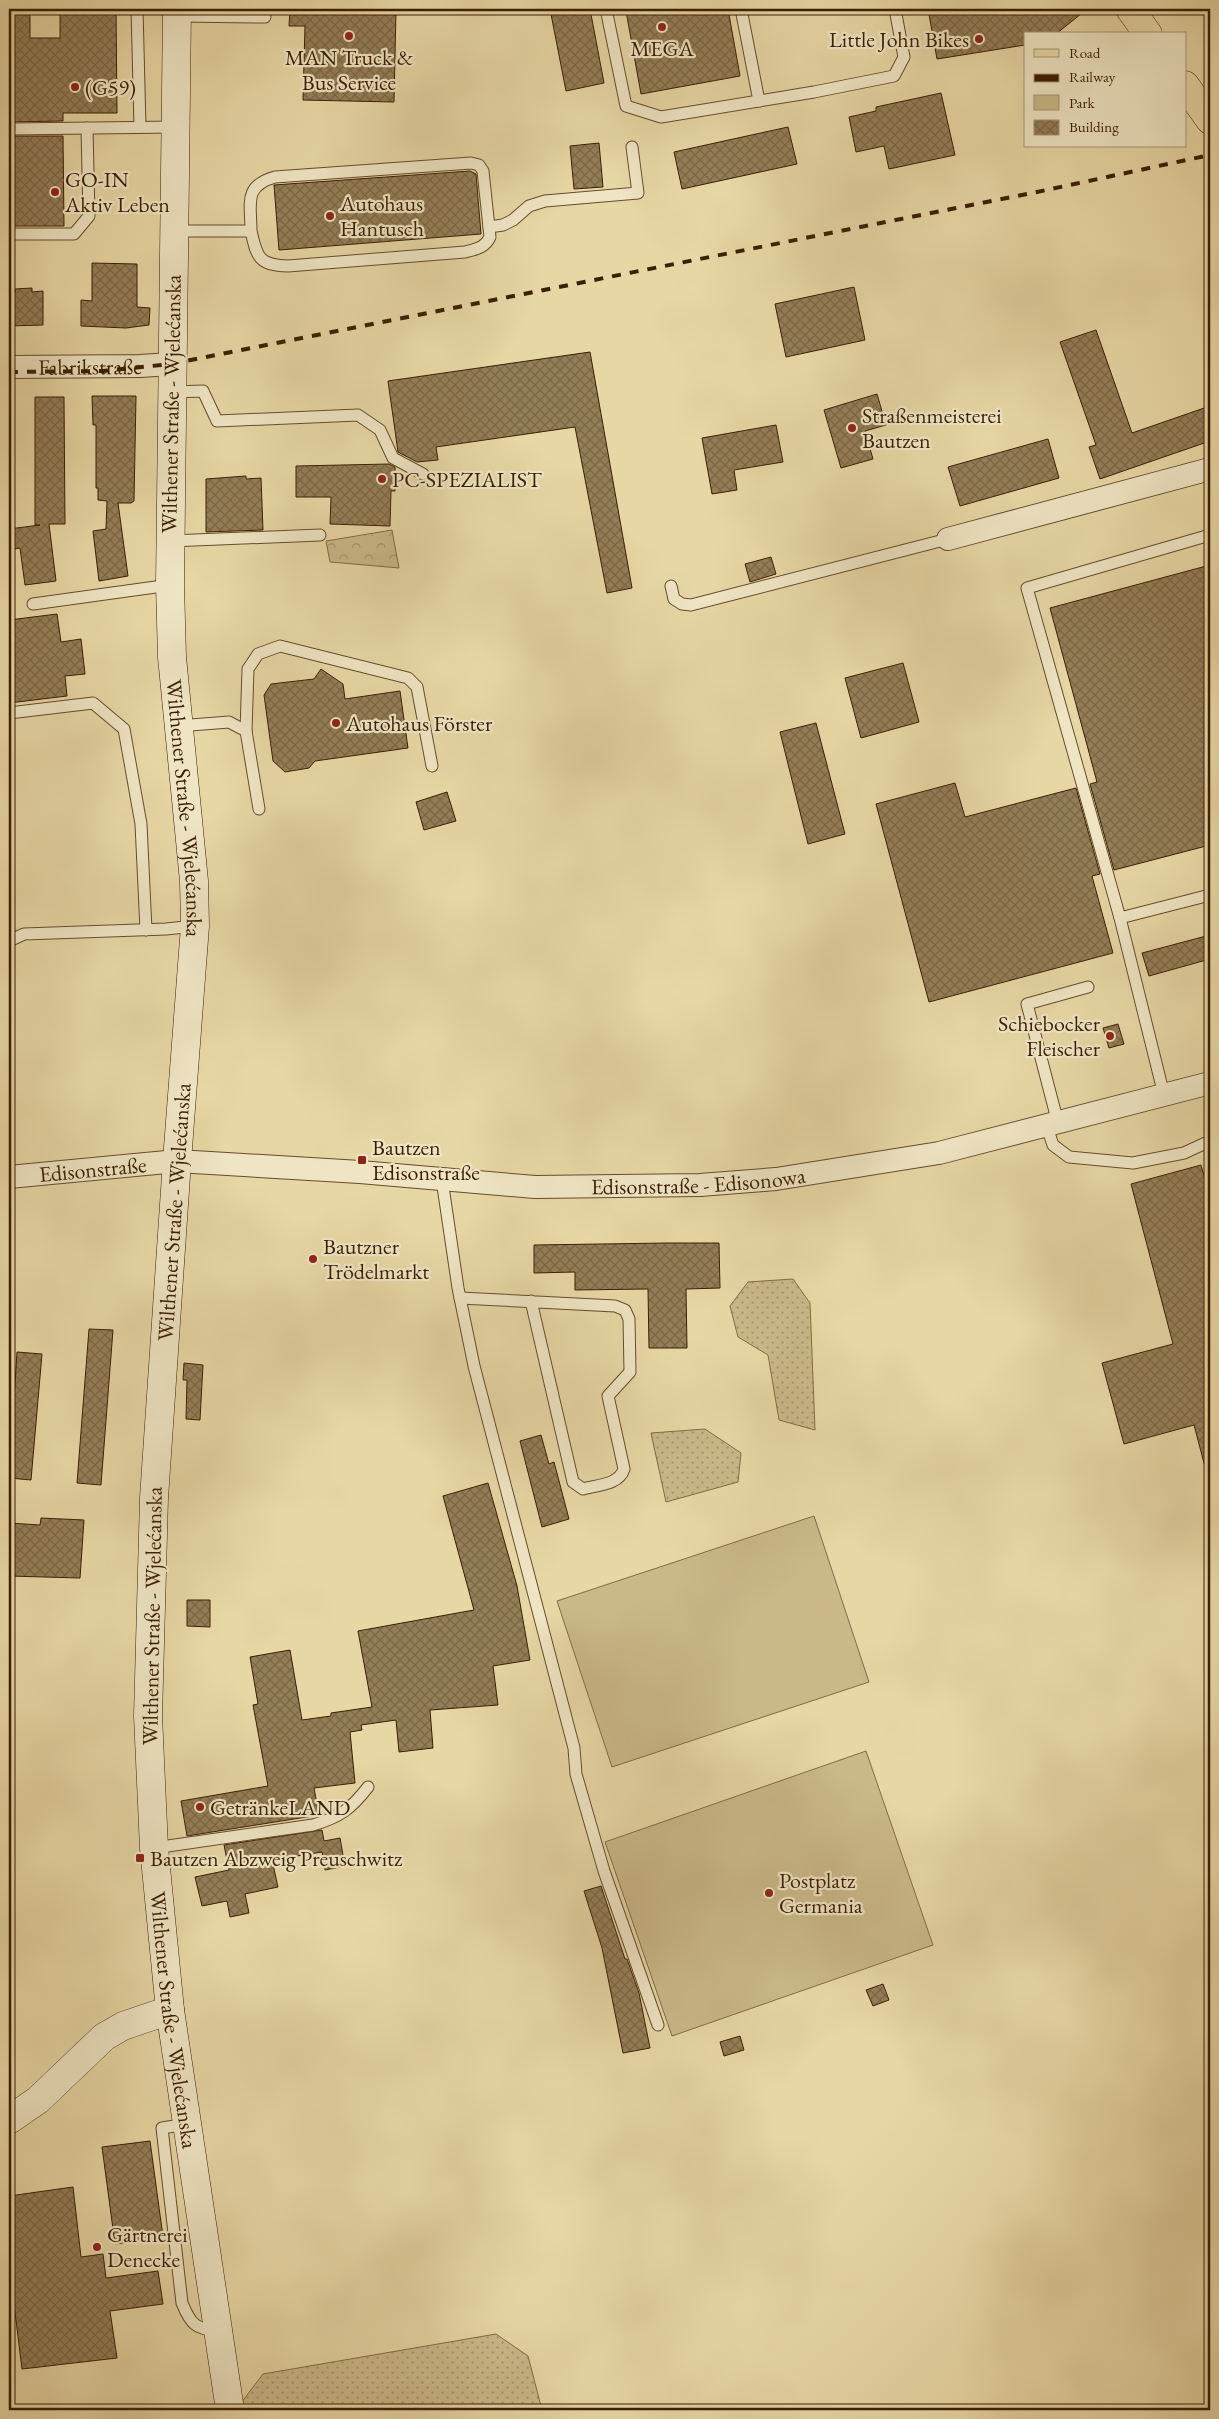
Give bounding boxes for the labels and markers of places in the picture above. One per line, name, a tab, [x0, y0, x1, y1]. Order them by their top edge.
marker: MEGA	[656, 21, 668, 33]
place label: Little John Bikes	[829, 25, 969, 54]
marker: MAN Truck & Bus Service	[343, 30, 355, 42]
marker: Little John Bikes	[973, 33, 985, 45]
place label: MEGA	[630, 34, 695, 63]
place label: MAN Truck & Bus Service	[285, 43, 414, 97]
place label: (G59)	[85, 73, 136, 102]
marker: (G59)	[69, 81, 81, 93]
place label: GO-IN Aktiv Leben	[64, 165, 170, 219]
marker: GO-IN Aktiv Leben	[49, 186, 61, 198]
place label: Autohaus Hantusch	[339, 189, 424, 243]
marker: Autohaus Hantusch	[324, 210, 336, 222]
place label: Straßenmeisterei Bautzen	[862, 401, 1002, 455]
marker: Straßenmeisterei Bautzen	[846, 422, 858, 434]
place label: PC-SPEZIALIST	[392, 465, 542, 494]
marker: PC-SPEZIALIST	[376, 473, 388, 485]
place label: Autohaus Förster	[345, 709, 493, 738]
marker: Autohaus Förster	[330, 717, 342, 729]
place label: Schiebocker Fleischer	[998, 1009, 1101, 1063]
marker: Schiebocker Fleischer	[1104, 1030, 1116, 1042]
place label: Bautzen Edisonstraße	[372, 1133, 480, 1187]
marker: Bautzen Edisonstraße	[356, 1154, 368, 1166]
place label: Bautzner Trödelmarkt	[323, 1232, 429, 1286]
marker: Bautzner Trödelmarkt	[307, 1253, 319, 1265]
place label: GetränkeLAND	[210, 1793, 350, 1822]
marker: GetränkeLAND	[194, 1801, 206, 1813]
place label: Bautzen Abzweig Preuschwitz	[150, 1844, 403, 1873]
marker: Bautzen Abzweig Preuschwitz	[134, 1852, 146, 1864]
place label: Postplatz Germania	[779, 1866, 863, 1920]
marker: Postplatz Germania	[763, 1887, 775, 1899]
place label: Gärtnerei Denecke	[107, 2220, 188, 2274]
marker: Gärtnerei Denecke	[91, 2241, 103, 2253]

